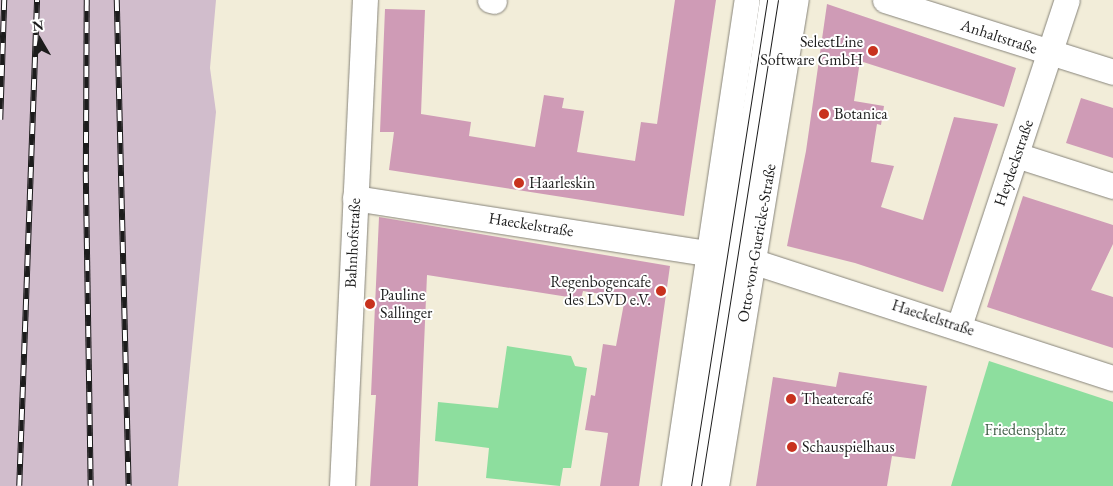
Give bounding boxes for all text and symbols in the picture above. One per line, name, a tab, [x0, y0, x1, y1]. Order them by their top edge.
north arrow	[15, 15, 65, 65]
text: N	[31, 15, 45, 35]
street label: Anhaltstraße	[958, 16, 1040, 58]
place label: SelectLine Software GmbH	[760, 32, 863, 70]
marker: SelectLine Software GmbH	[867, 45, 879, 57]
place label: Botanica	[834, 104, 888, 124]
marker: Botanica	[818, 108, 830, 120]
street label: Heydeckstraße	[990, 117, 1038, 209]
street label: Otto-von-Guericke-Straße	[734, 162, 780, 324]
place label: Haarleskin	[529, 173, 595, 193]
marker: Haarleskin	[513, 177, 525, 189]
street label: Bahnhofstraße	[341, 198, 365, 288]
street label: Haeckelstraße	[487, 209, 575, 241]
place label: Regenbogencafe des LSVD e.V.	[550, 272, 651, 310]
place label: Pauline Sallinger	[380, 285, 432, 323]
marker: Regenbogencafe des LSVD e.V.	[655, 285, 667, 297]
street label: Haeckelstraße	[889, 296, 977, 340]
marker: Pauline Sallinger	[364, 298, 376, 310]
place label: Theatercafé	[801, 389, 873, 409]
marker: Theatercafé	[785, 393, 797, 405]
park label: Friedensplatz	[985, 420, 1065, 440]
place label: Schauspielhaus	[802, 437, 895, 457]
marker: Schauspielhaus	[786, 441, 798, 453]

